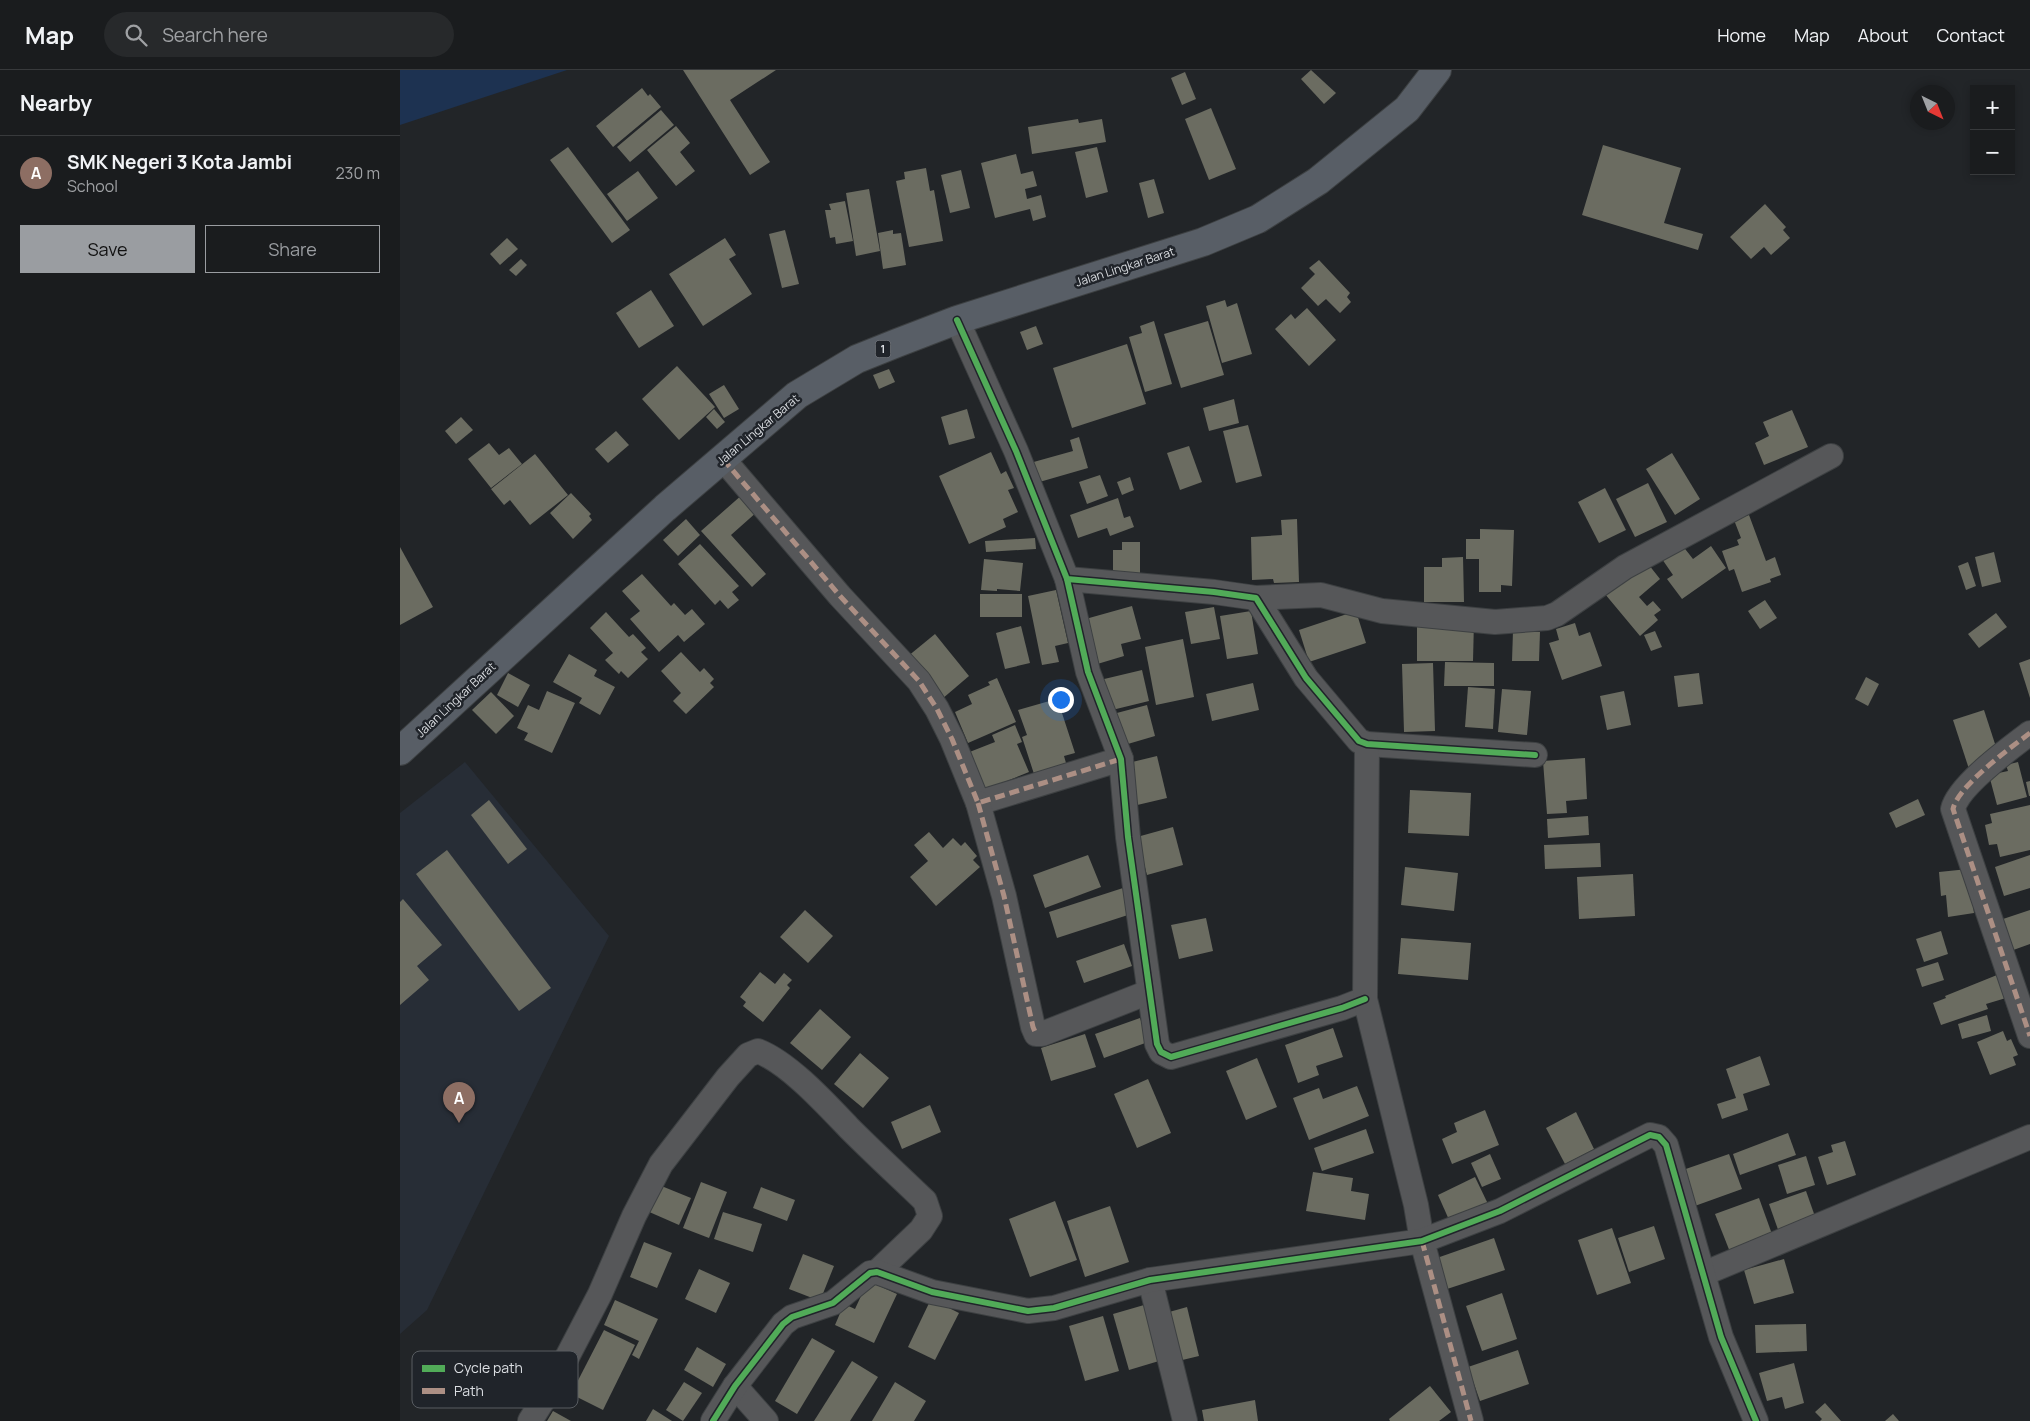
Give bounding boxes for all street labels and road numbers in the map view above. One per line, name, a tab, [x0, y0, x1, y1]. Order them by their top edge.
street label: Jalan Lingkar Barat	[1073, 242, 1177, 291]
road number: 1	[876, 340, 890, 358]
street label: Jalan Lingkar Barat	[713, 390, 803, 469]
street label: Jalan Lingkar Barat	[412, 658, 499, 741]

